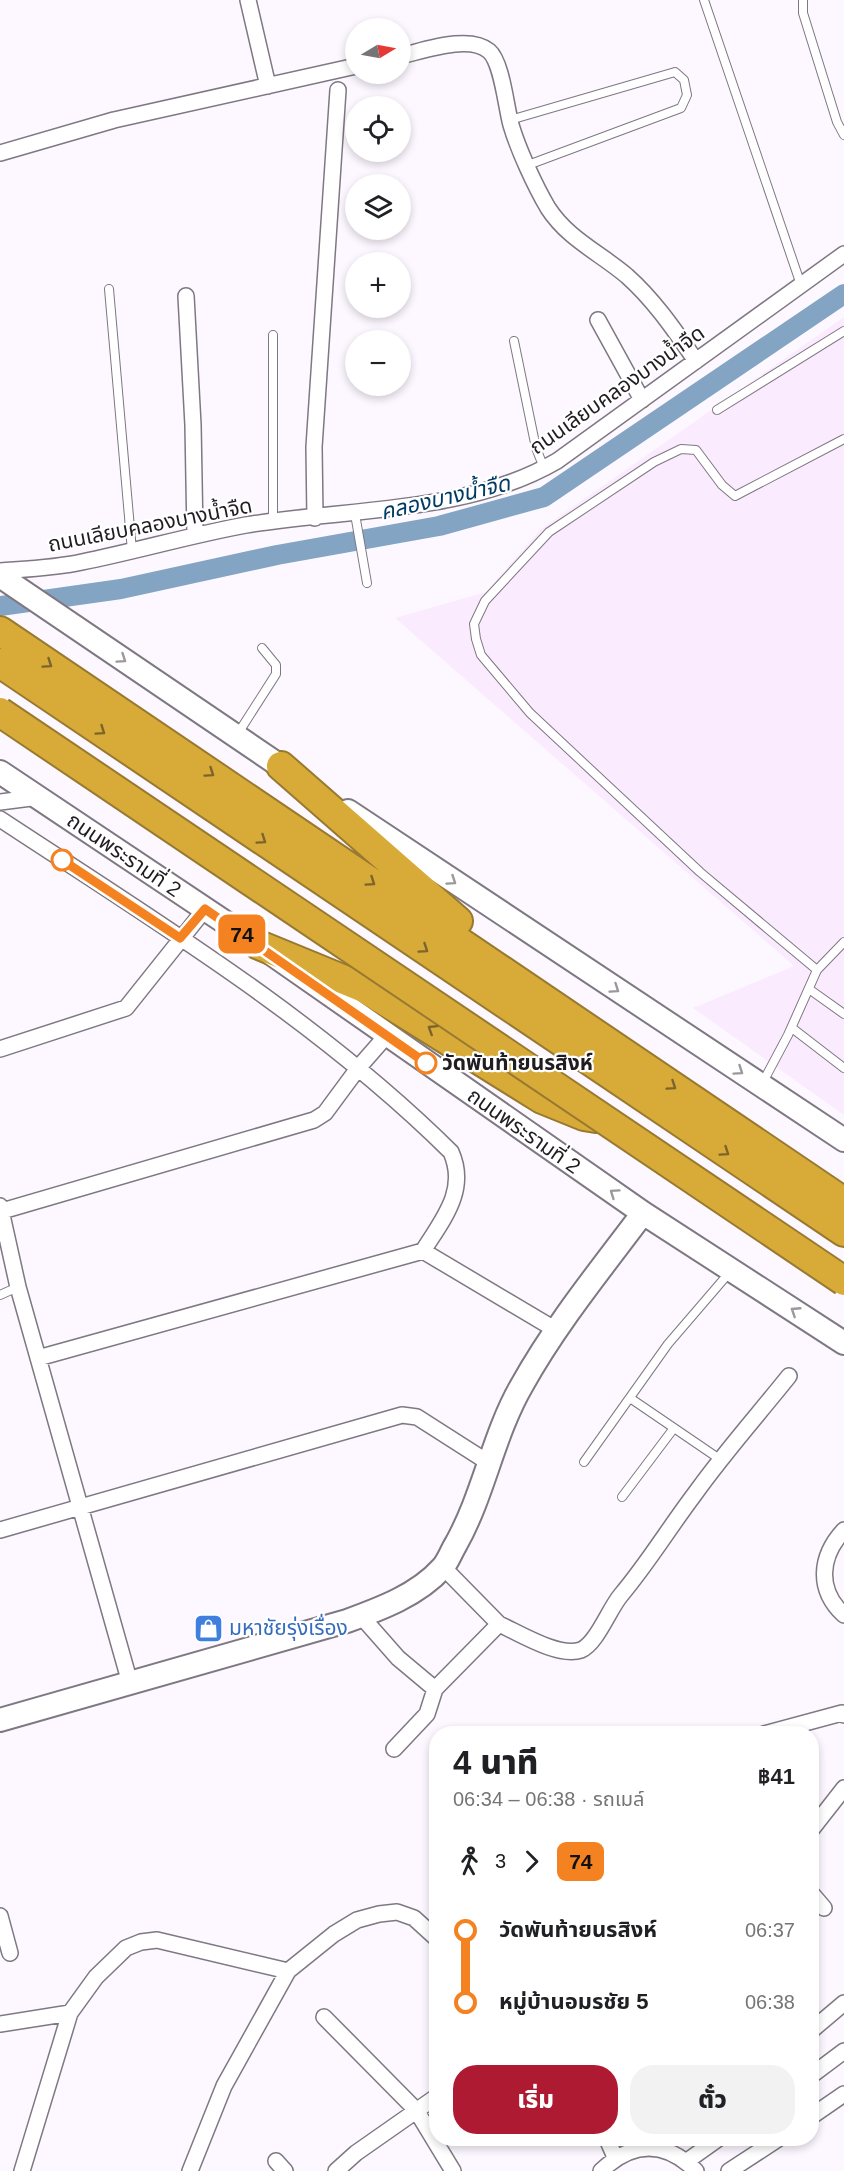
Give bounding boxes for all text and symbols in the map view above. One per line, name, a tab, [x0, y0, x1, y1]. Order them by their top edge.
north arrow	[345, 18, 411, 84]
map controls	[345, 18, 411, 396]
button: locate	[345, 96, 411, 162]
button: layers	[345, 174, 411, 240]
button: +	[345, 252, 411, 318]
street label: ถนนเลียบคลองบางน้ำจืด	[523, 318, 708, 459]
button: −	[345, 330, 411, 396]
water label: คลองบางน้ำจืด	[377, 467, 514, 525]
street label: ถนนเลียบคลองบางน้ำจืด	[45, 490, 254, 556]
one-way arrow	[115, 652, 126, 663]
one-way arrow	[42, 657, 53, 668]
one-way arrow	[94, 724, 105, 735]
one-way arrow	[203, 766, 214, 777]
street label: ถนนพระรามที่ 2	[63, 806, 187, 901]
one-way arrow	[256, 833, 267, 844]
unlabelled marker	[51, 849, 73, 871]
one-way arrow	[446, 873, 457, 884]
one-way arrow	[365, 875, 376, 886]
line badge: 74	[215, 914, 269, 954]
text: 74	[230, 923, 254, 946]
one-way arrow	[418, 942, 429, 953]
one-way arrow	[608, 982, 619, 993]
one-way arrow	[427, 1026, 438, 1037]
place label: วัดพันท้ายนรสิงห์	[442, 1051, 593, 1074]
marker: วัดพันท้ายนรสิงห์	[415, 1052, 437, 1074]
one-way arrow	[732, 1064, 743, 1075]
one-way arrow	[665, 1079, 676, 1090]
street label: ถนนพระรามที่ 2	[463, 1081, 587, 1178]
one-way arrow	[719, 1145, 730, 1156]
one-way arrow	[609, 1189, 620, 1200]
one-way arrow	[791, 1307, 802, 1318]
shop icon: มหาชัยรุ่งเรื่อง	[192, 1612, 224, 1644]
place label: มหาชัยรุ่งเรื่อง	[229, 1613, 348, 1641]
text: 4 นาที	[453, 1744, 538, 1781]
text: ฿41	[758, 1764, 795, 1789]
text: 06:34 – 06:38 · รถเมล์	[453, 1788, 645, 1810]
icon: walk	[453, 1845, 486, 1878]
icon: forward	[515, 1845, 548, 1878]
text: 3	[495, 1850, 506, 1872]
text: 74	[569, 1850, 592, 1873]
text: วัดพันท้ายนรสิงห์	[499, 1917, 657, 1942]
text: 06:37	[745, 1919, 795, 1941]
text: หมู่บ้านอมรชัย 5	[499, 1989, 649, 2014]
text: 06:38	[745, 1991, 795, 2013]
button: เริ่ม	[453, 2065, 618, 2134]
button: ตั๋ว	[630, 2065, 795, 2134]

